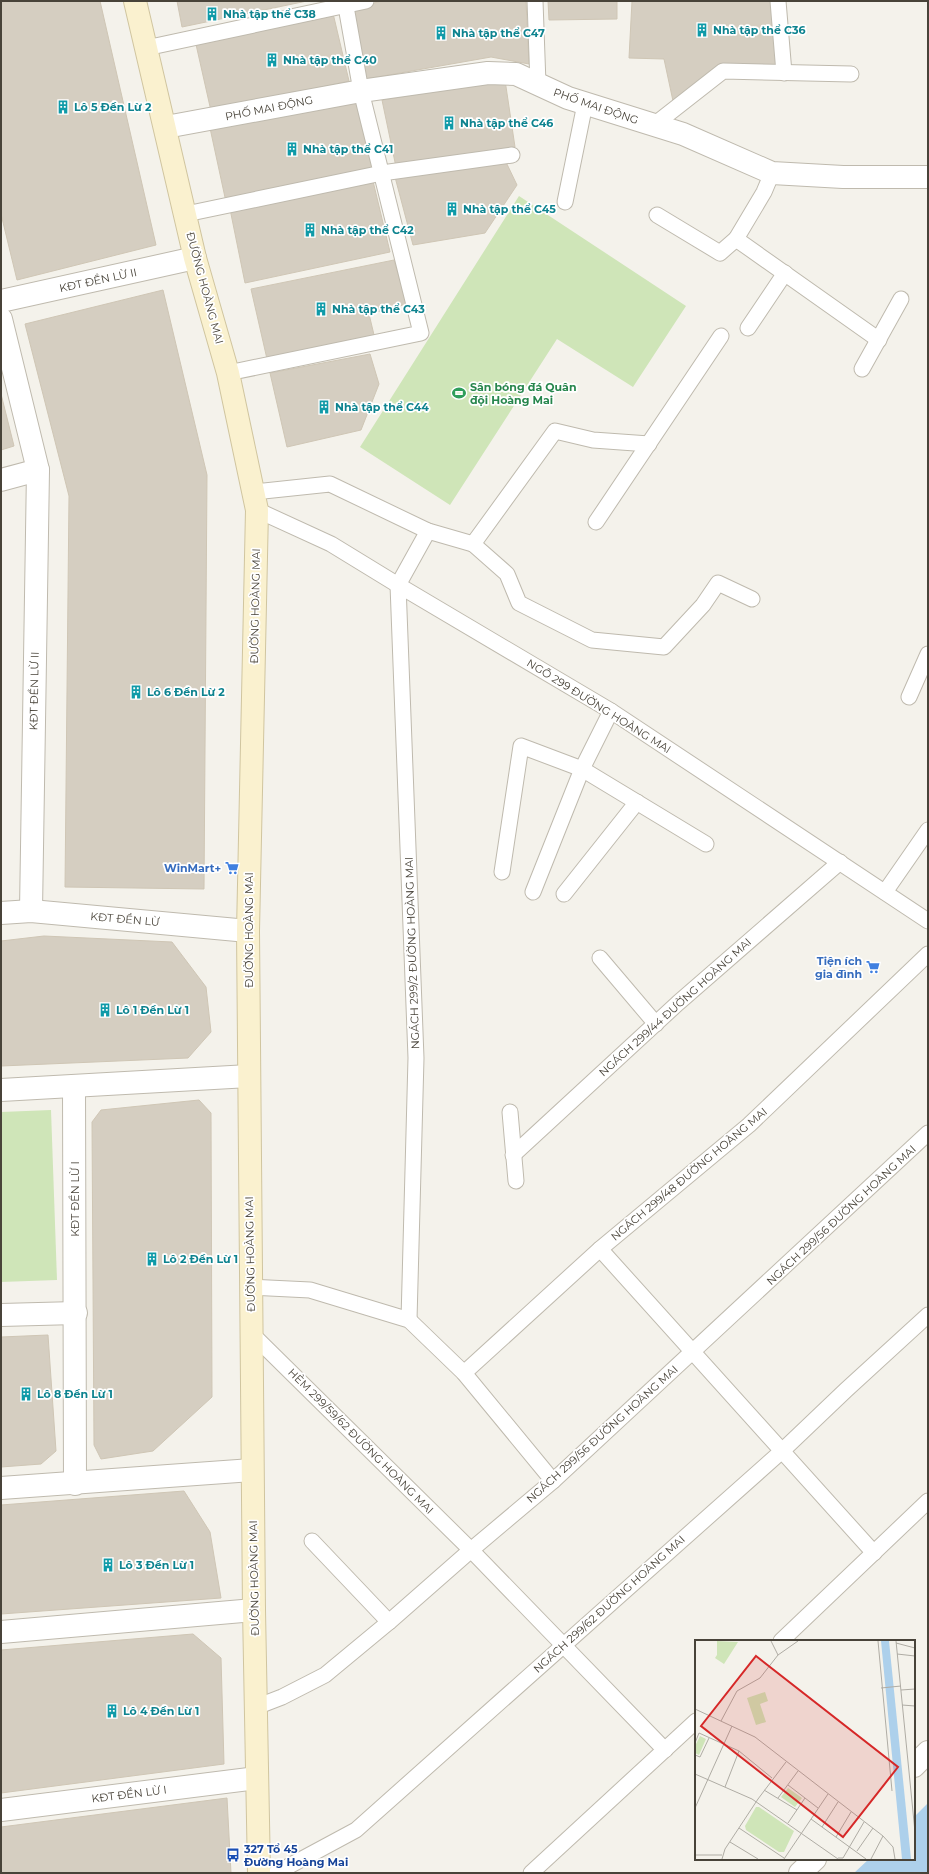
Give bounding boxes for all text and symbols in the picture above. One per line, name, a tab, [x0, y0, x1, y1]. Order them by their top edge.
building icon: Nhà tập thể C38	[204, 6, 220, 22]
place label: Nhà tập thể C38	[223, 7, 316, 21]
building icon: Nhà tập thể C36	[694, 22, 710, 38]
place label: Nhà tập thể C36	[713, 23, 805, 37]
building icon: Nhà tập thể C47	[433, 25, 449, 41]
place label: Nhà tập thể C47	[452, 26, 545, 40]
building icon: Nhà tập thể C40	[264, 52, 280, 68]
place label: Nhà tập thể C40	[283, 53, 377, 67]
street label: PHỐ MAI ĐỘNG	[552, 85, 640, 127]
street label: PHỐ MAI ĐỘNG	[224, 93, 314, 123]
building icon: Lô 5 Đền Lừ 2	[55, 99, 71, 115]
place label: Lô 5 Đền Lừ 2	[74, 100, 152, 114]
building icon: Nhà tập thể C46	[441, 115, 457, 131]
place label: Nhà tập thể C46	[460, 116, 553, 130]
building icon: Nhà tập thể C41	[284, 141, 300, 157]
place label: Nhà tập thể C41	[303, 142, 393, 156]
building icon: Nhà tập thể C45	[444, 201, 460, 217]
place label: Nhà tập thể C45	[463, 202, 556, 216]
building icon: Nhà tập thể C42	[302, 222, 318, 238]
place label: Nhà tập thể C42	[321, 223, 414, 237]
street label: ĐƯỜNG HOÀNG MAI	[183, 230, 227, 346]
street label: KĐT ĐỀN LỪ II	[58, 265, 138, 295]
building icon: Nhà tập thể C43	[313, 301, 329, 317]
place label: Nhà tập thể C43	[332, 302, 425, 316]
place label: Sân bóng đá Quân đội Hoàng Mai	[470, 380, 577, 407]
sports icon: Sân bóng đá Quân đội Hoàng Mai	[451, 385, 467, 401]
building icon: Nhà tập thể C44	[316, 399, 332, 415]
place label: Nhà tập thể C44	[335, 400, 429, 414]
street label: ĐƯỜNG HOÀNG MAI	[247, 548, 263, 664]
street label: KĐT ĐỀN LỪ II	[26, 651, 42, 731]
street label: NGÕ 299 ĐƯỜNG HOÀNG MAI	[524, 656, 674, 756]
building icon: Lô 6 Đền Lừ 2	[128, 684, 144, 700]
place label: Lô 6 Đền Lừ 2	[147, 685, 225, 699]
street label: NGÁCH 299/2 ĐƯỜNG HOÀNG MAI	[402, 857, 422, 1049]
supermarket icon: WinMart+	[224, 860, 240, 876]
place label: WinMart+	[164, 861, 221, 875]
street label: ĐƯỜNG HOÀNG MAI	[242, 872, 256, 988]
street label: KĐT ĐỀN LỪ	[90, 909, 160, 929]
street label: NGÁCH 299/44 ĐƯỜNG HOÀNG MAI	[596, 935, 754, 1079]
place label: Tiện ích gia đình	[815, 954, 862, 981]
supermarket icon: Tiện ích gia đình	[865, 959, 881, 975]
building icon: Lô 1 Đền Lừ 1	[97, 1002, 113, 1018]
place label: Lô 1 Đền Lừ 1	[116, 1003, 189, 1017]
street label: NGÁCH 299/48 ĐƯỜNG HOÀNG MAI	[608, 1104, 770, 1244]
street label: NGÁCH 299/56 ĐƯỜNG HOÀNG MAI	[763, 1142, 919, 1288]
street label: KĐT ĐỀN LỪ I	[68, 1161, 82, 1237]
street label: ĐƯỜNG HOÀNG MAI	[242, 1196, 258, 1312]
building icon: Lô 2 Đền Lừ 1	[144, 1251, 160, 1267]
place label: Lô 2 Đền Lừ 1	[163, 1252, 238, 1266]
street label: NGÁCH 299/56 ĐƯỜNG HOÀNG MAI	[523, 1362, 681, 1506]
street label: HẺM 299/59/62 ĐƯỜNG HOÀNG MAI	[285, 1365, 437, 1517]
building icon: Lô 8 Đền Lừ 1	[18, 1386, 34, 1402]
place label: Lô 8 Đền Lừ 1	[37, 1387, 113, 1401]
street label: ĐƯỜNG HOÀNG MAI	[246, 1520, 262, 1636]
street label: NGÁCH 299/62 ĐƯỜNG HOÀNG MAI	[530, 1532, 688, 1676]
building icon: Lô 3 Đền Lừ 1	[100, 1557, 116, 1573]
place label: Lô 3 Đền Lừ 1	[119, 1558, 194, 1572]
inset map	[695, 1640, 915, 1860]
building icon: Lô 4 Đền Lừ 1	[104, 1703, 120, 1719]
place label: Lô 4 Đền Lừ 1	[123, 1704, 199, 1718]
street label: KĐT ĐỀN LỪ I	[91, 1782, 167, 1806]
place label: 327 Tổ 45 Đường Hoàng Mai	[243, 1842, 348, 1869]
bus stop icon: 327 Tổ 45 Đường Hoàng Mai	[225, 1847, 241, 1863]

